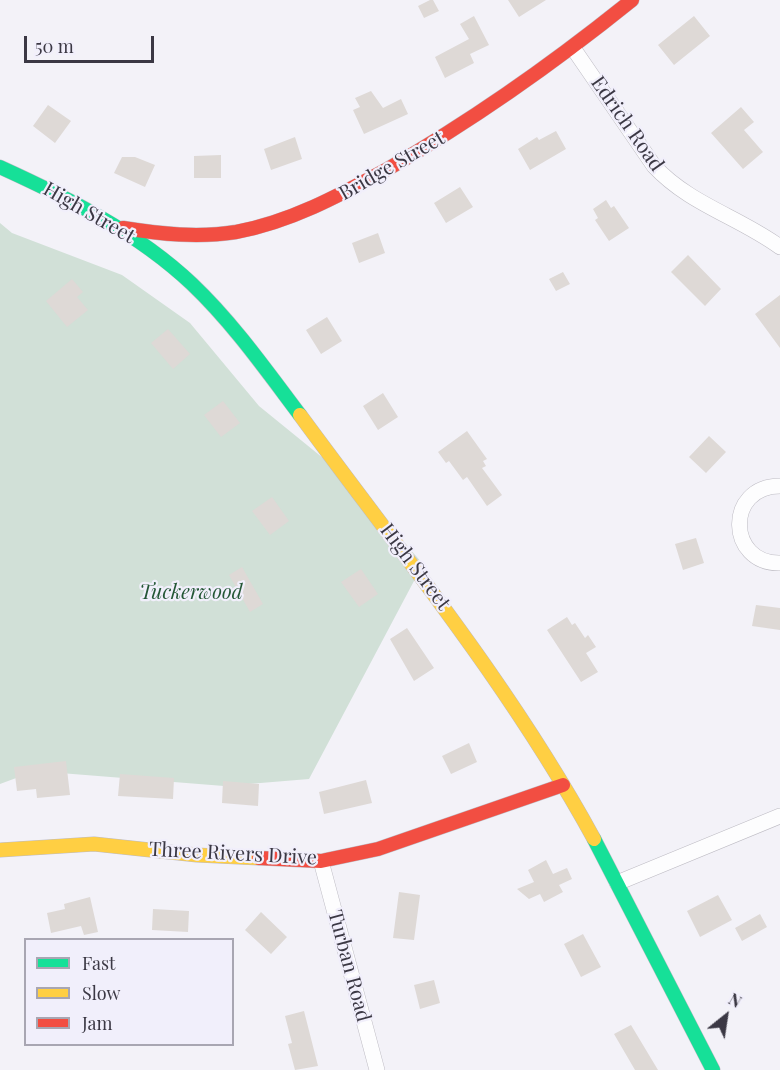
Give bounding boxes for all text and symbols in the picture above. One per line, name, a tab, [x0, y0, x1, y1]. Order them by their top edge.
scale bar	[27, 24, 158, 62]
text: 50 m	[35, 34, 74, 58]
street label: Edrich Road	[585, 72, 669, 176]
street label: Bridge Street	[335, 126, 449, 206]
street label: High Street	[39, 177, 139, 249]
street label: High Street	[375, 519, 455, 615]
park label: Tuckerwood	[139, 581, 243, 605]
street label: Three Rivers Drive	[148, 838, 318, 870]
street label: Turban Road	[323, 907, 375, 1025]
legend	[24, 938, 234, 1046]
text: Fast	[82, 951, 115, 975]
text: Slow	[82, 981, 120, 1005]
north arrow	[696, 986, 756, 1046]
text: N	[725, 988, 746, 1012]
text: Jam	[82, 1011, 112, 1035]

